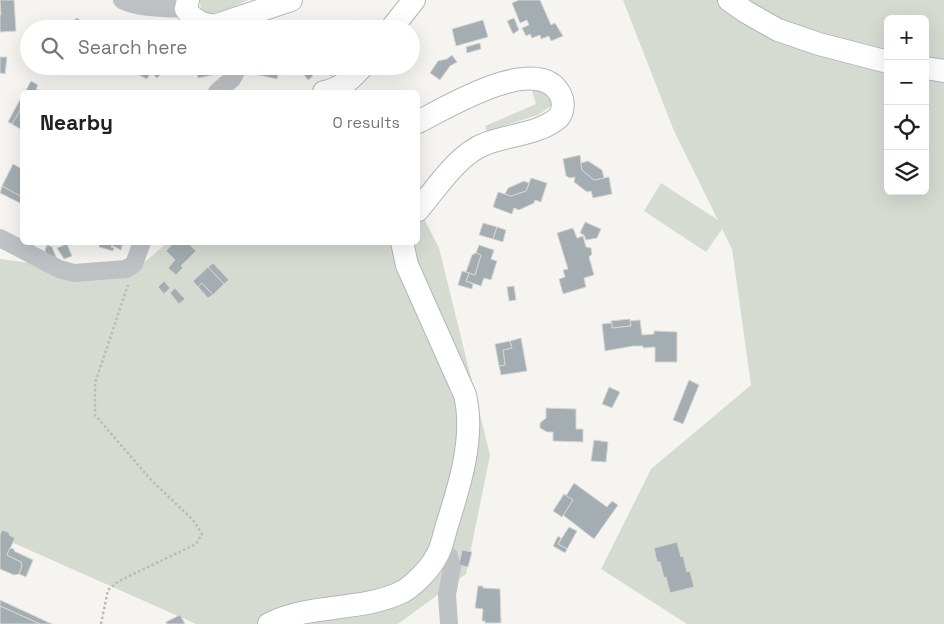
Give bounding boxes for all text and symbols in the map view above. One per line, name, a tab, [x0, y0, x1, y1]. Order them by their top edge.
map controls	[884, 15, 929, 195]
button: +	[884, 15, 929, 60]
search box	[20, 20, 420, 75]
icon: search	[38, 34, 66, 62]
text: Search here	[78, 35, 188, 60]
button: −	[884, 60, 929, 105]
button: locate	[884, 105, 929, 150]
text: Nearby	[40, 109, 113, 136]
text: 0 results	[332, 112, 400, 133]
button: layers	[884, 150, 929, 195]

